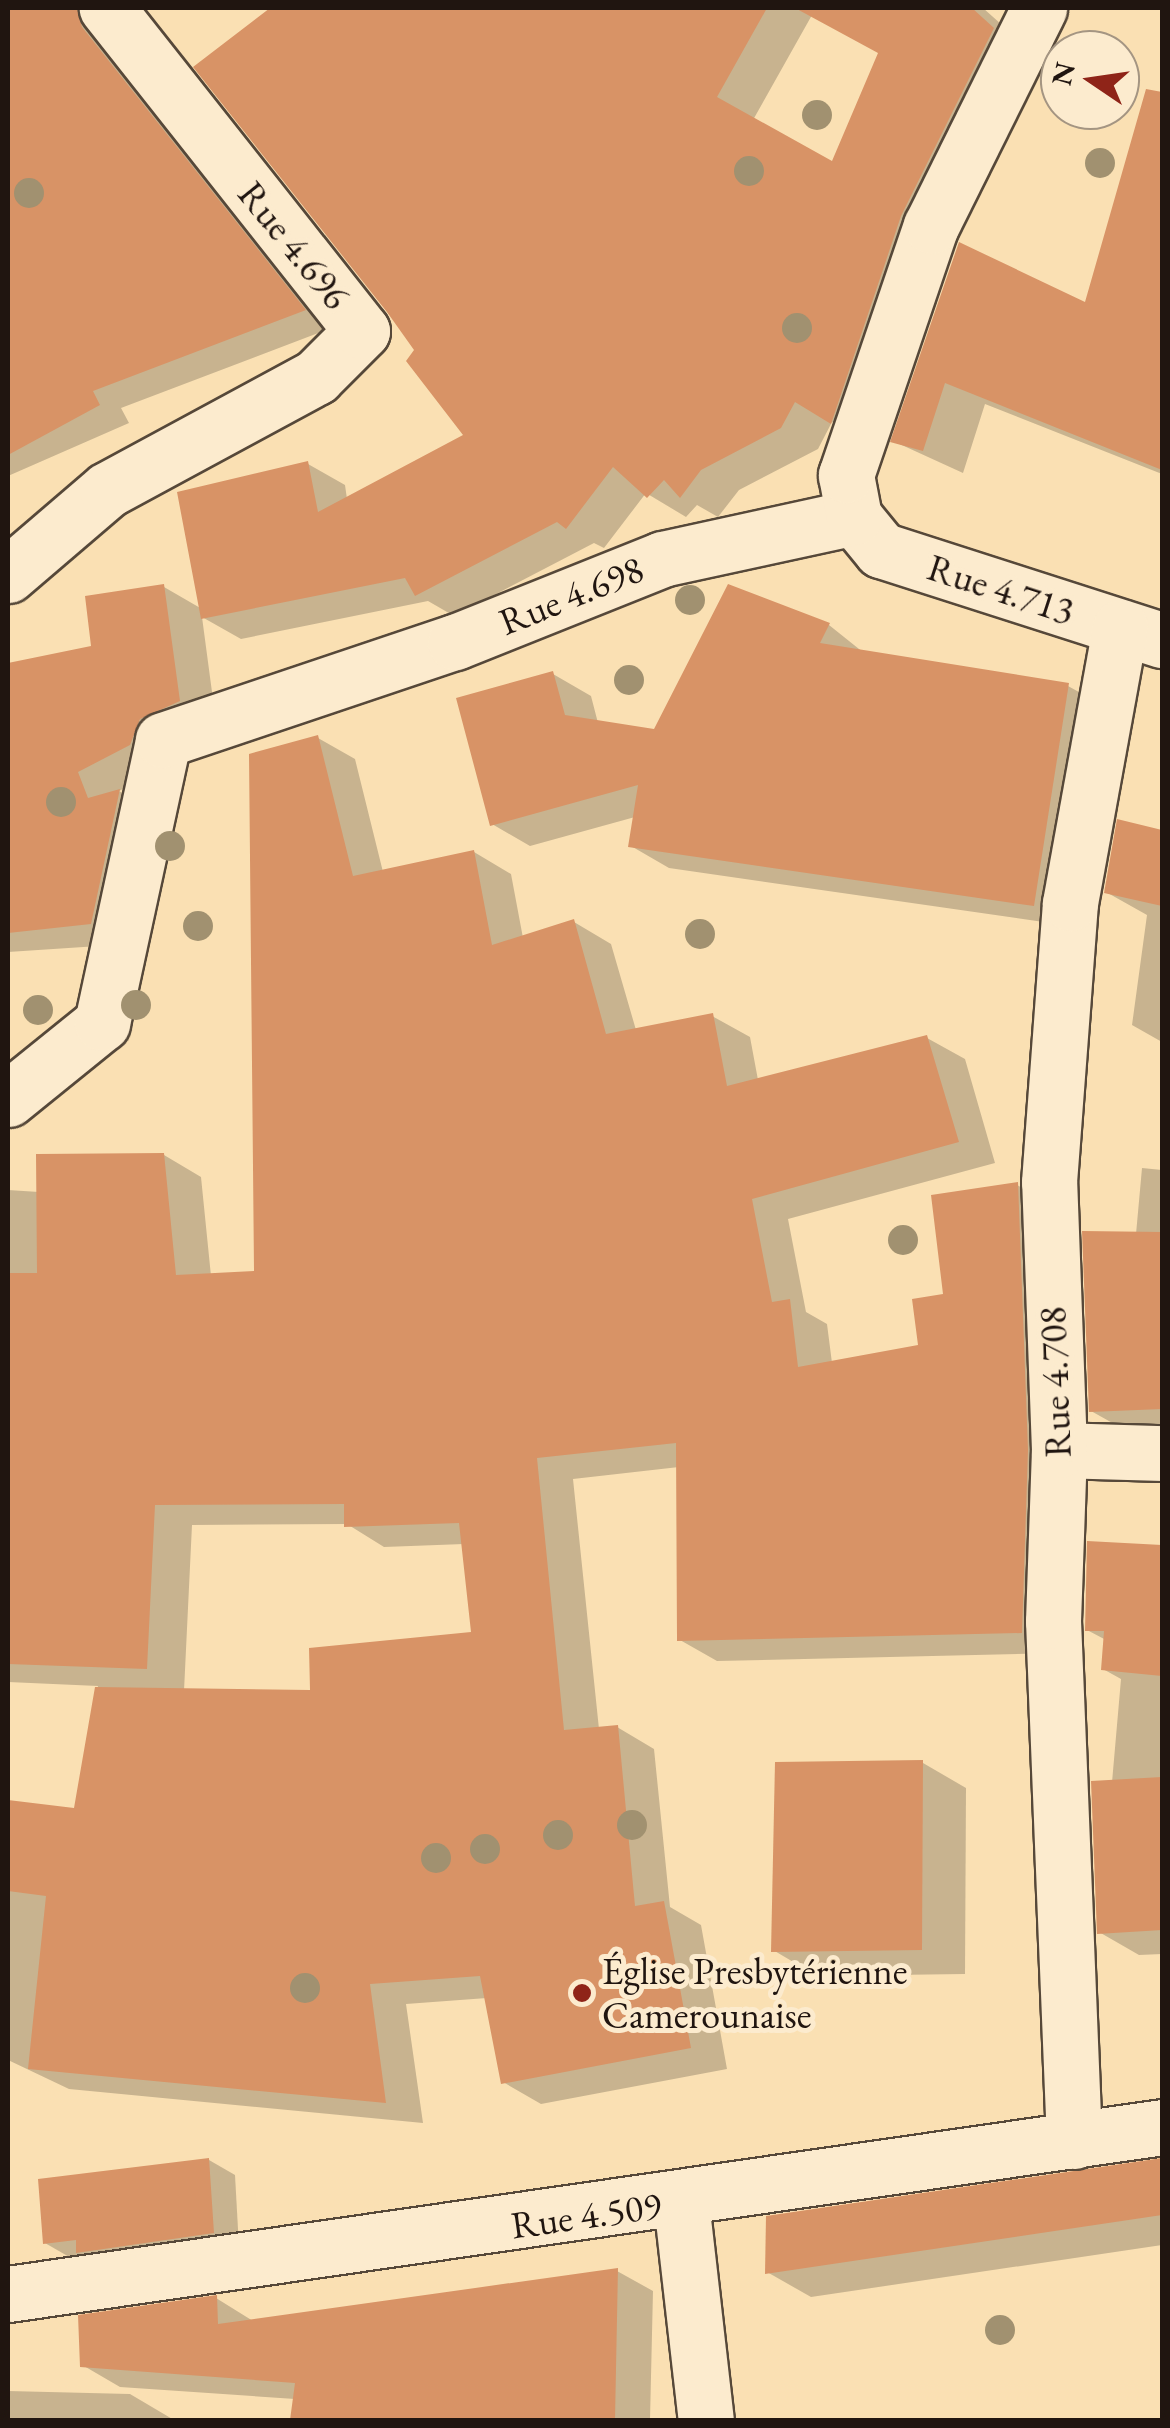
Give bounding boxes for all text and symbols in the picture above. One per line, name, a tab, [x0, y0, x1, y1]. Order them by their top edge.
north arrow	[1040, 30, 1140, 130]
text: N	[1043, 59, 1083, 89]
street label: Rue 4.696	[229, 172, 359, 318]
street label: Rue 4.713	[922, 544, 1080, 634]
street label: Rue 4.698	[492, 546, 650, 644]
street label: Rue 4.708	[1030, 1306, 1080, 1458]
place label: Église Presbytérienne Camerounaise	[602, 1948, 908, 2038]
marker: Église Presbytérienne Camerounaise	[571, 1982, 593, 2004]
street label: Rue 4.509	[508, 2182, 664, 2248]

